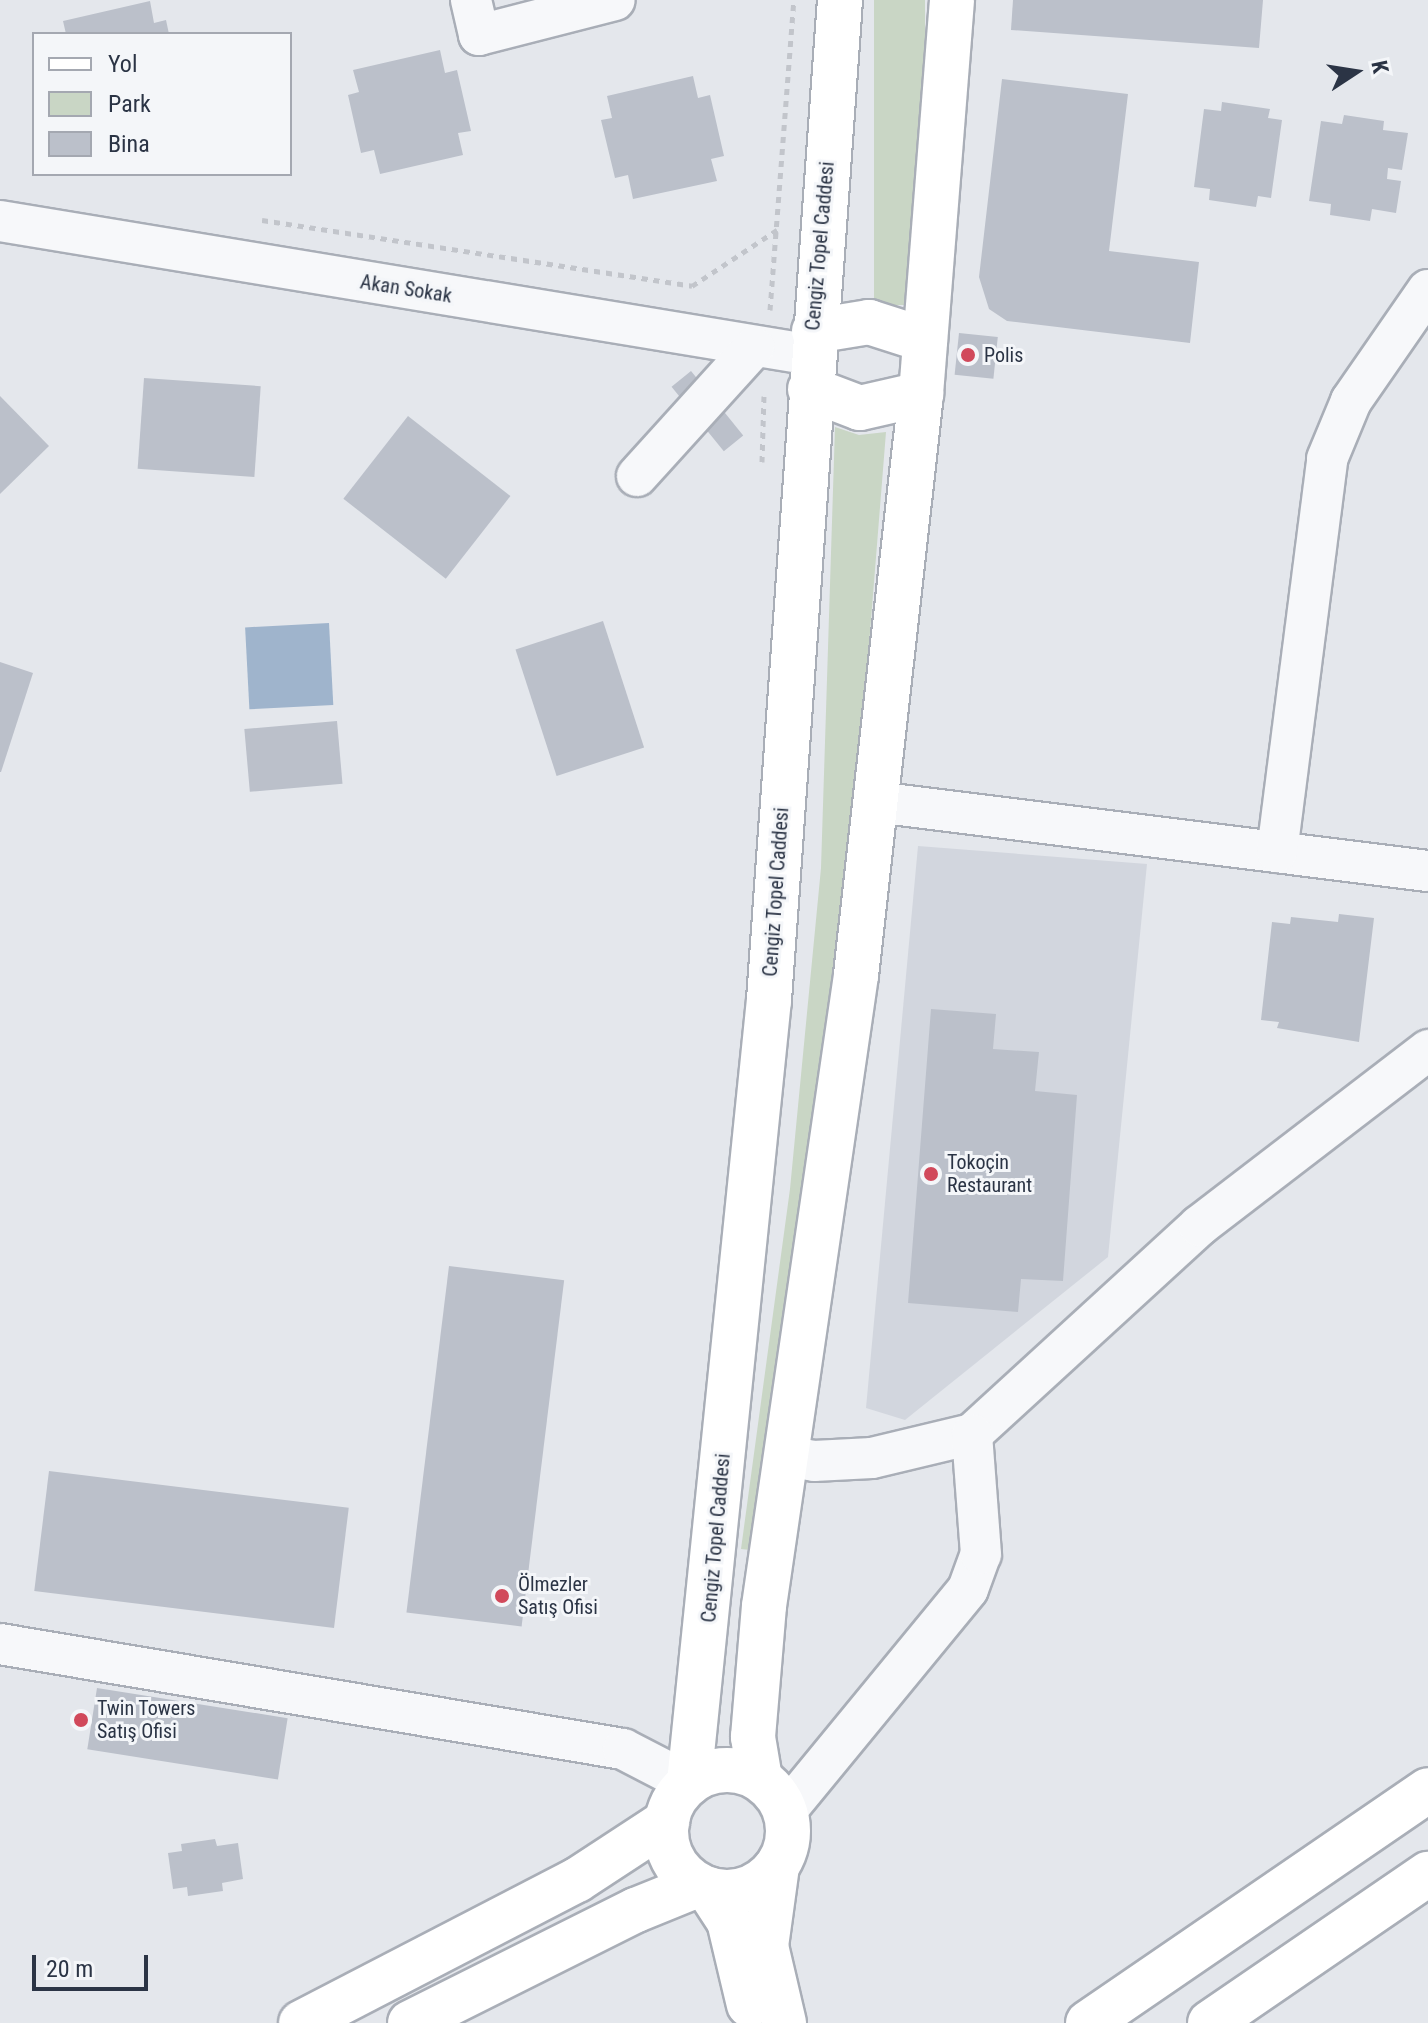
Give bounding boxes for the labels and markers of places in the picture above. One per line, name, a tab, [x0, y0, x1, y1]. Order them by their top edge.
place label: Polis	[984, 343, 1023, 367]
marker: Polis	[959, 346, 977, 364]
place label: Tokoçin Restaurant	[947, 1150, 1032, 1197]
marker: Tokoçin Restaurant	[922, 1165, 940, 1183]
place label: Ölmezler Satış Ofisi	[518, 1572, 598, 1619]
marker: Ölmezler Satış Ofisi	[493, 1587, 511, 1605]
place label: Twin Towers Satış Ofisi	[97, 1696, 196, 1743]
marker: Twin Towers Satış Ofisi	[72, 1711, 90, 1729]

